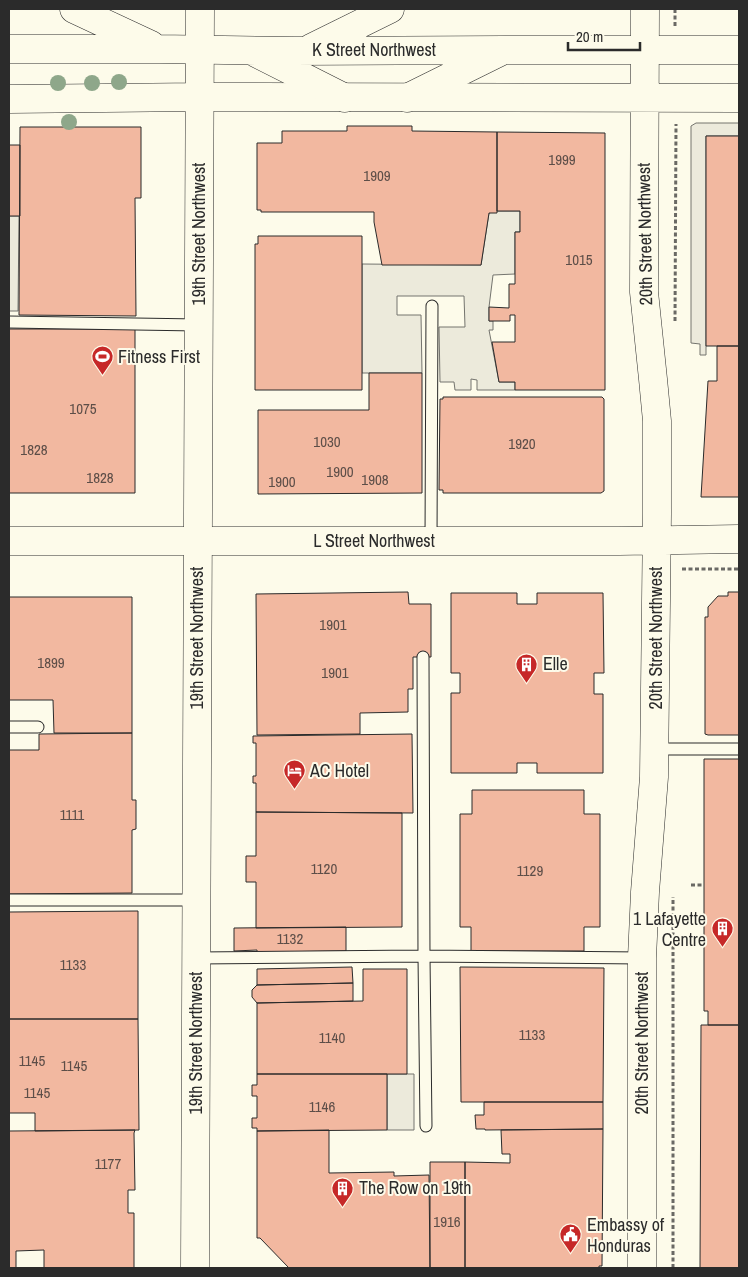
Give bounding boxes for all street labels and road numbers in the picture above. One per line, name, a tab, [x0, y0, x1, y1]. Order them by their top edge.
street label: K Street Northwest	[312, 37, 436, 62]
street label: 20th Street Northwest	[631, 162, 658, 306]
street label: 19th Street Northwest	[186, 163, 211, 305]
street label: L Street Northwest	[313, 528, 435, 553]
street label: 19th Street Northwest	[184, 567, 209, 709]
street label: 20th Street Northwest	[643, 567, 668, 709]
street label: 19th Street Northwest	[183, 972, 208, 1114]
street label: 20th Street Northwest	[629, 972, 654, 1114]

